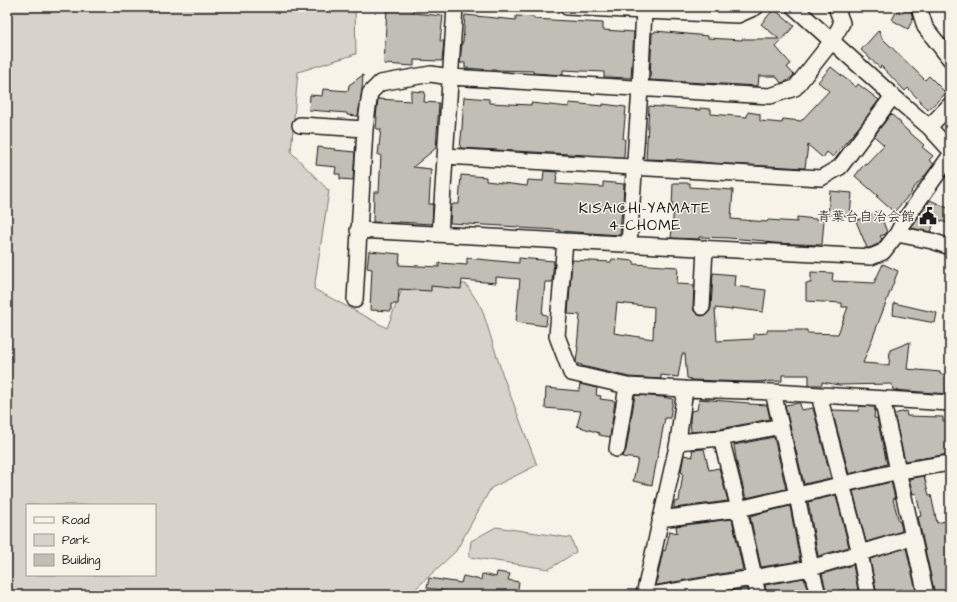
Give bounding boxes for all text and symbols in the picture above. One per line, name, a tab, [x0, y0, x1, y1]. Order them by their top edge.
district label: KISAICHI-YAMATE 4-CHOME	[579, 198, 711, 236]
public building icon: 青葉台自治会館	[918, 206, 938, 226]
place label: 青葉台自治会館	[817, 207, 915, 227]
legend	[26, 504, 156, 576]
text: Road	[62, 512, 90, 529]
text: Park	[62, 532, 90, 549]
text: Building	[62, 552, 100, 570]

